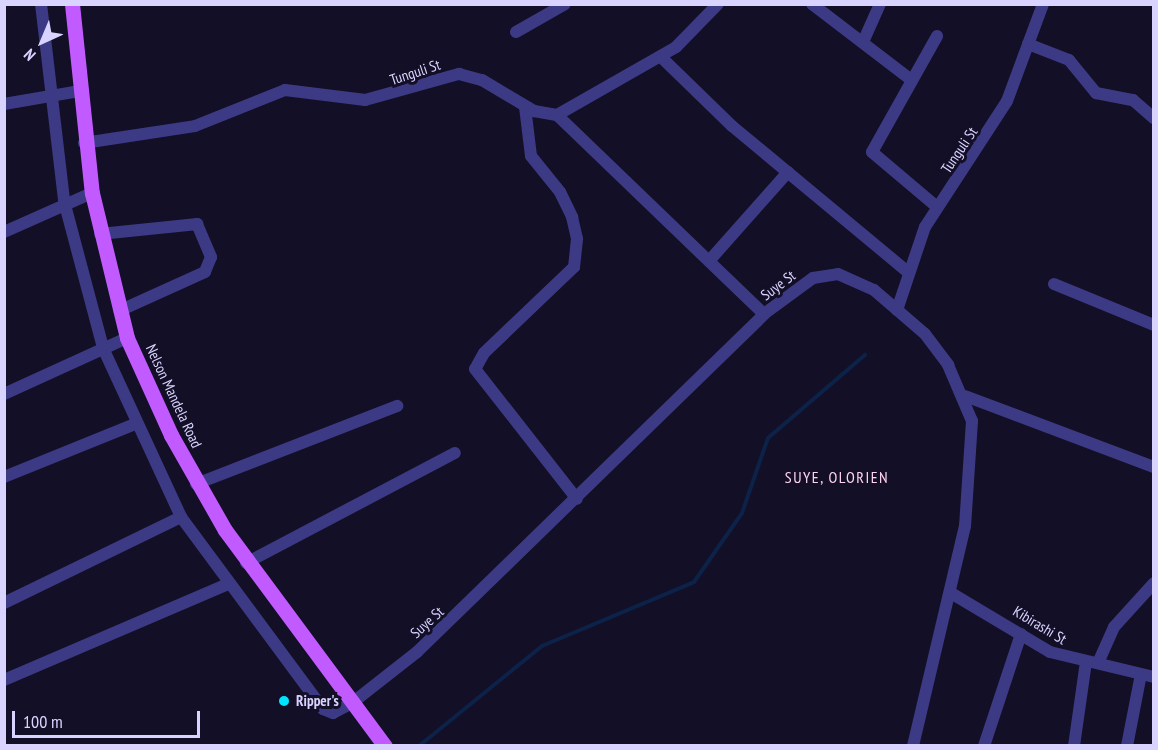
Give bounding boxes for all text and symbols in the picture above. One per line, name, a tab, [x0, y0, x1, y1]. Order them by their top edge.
north arrow	[12, 12, 72, 72]
text: N	[19, 45, 40, 65]
street label: Tunguli St	[387, 55, 443, 89]
street label: Tunguli St	[937, 123, 981, 177]
street label: Suye St	[757, 266, 799, 304]
street label: Nelson Mandela Road	[142, 341, 206, 451]
district label: SUYE, OLORIEN	[784, 467, 890, 487]
street label: Suye St	[407, 602, 447, 642]
street label: Kibirashi St	[1010, 602, 1070, 648]
place label: Ripper's	[296, 692, 339, 710]
marker: Ripper's	[277, 694, 291, 708]
scale bar	[15, 699, 202, 737]
text: 100 m	[23, 710, 63, 733]

